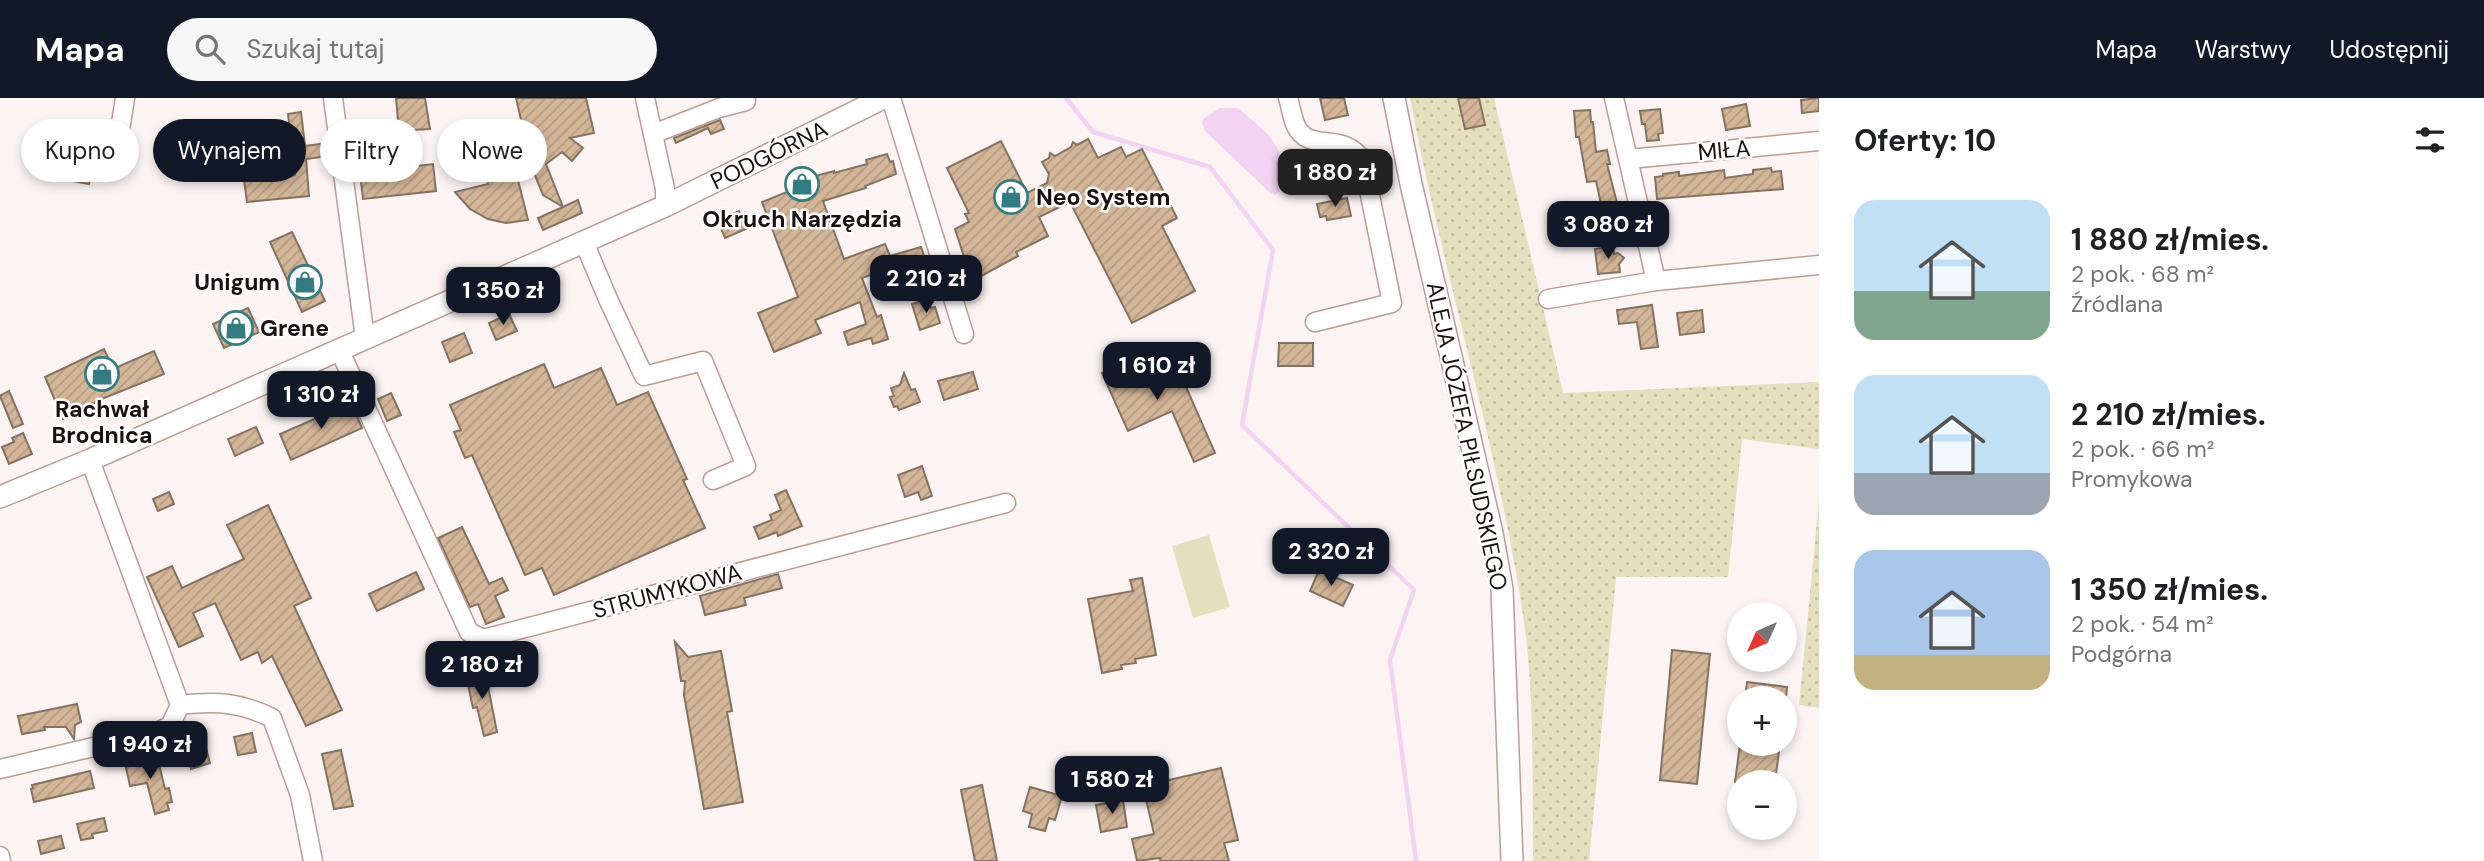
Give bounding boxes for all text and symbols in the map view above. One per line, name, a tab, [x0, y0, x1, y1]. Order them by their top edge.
search box	[167, 18, 657, 81]
text: Mapa	[35, 28, 125, 71]
icon: search	[191, 30, 229, 68]
text: Szukaj tutaj	[247, 32, 385, 66]
text: Mapa	[2095, 34, 2157, 65]
text: Warstwy	[2195, 34, 2291, 65]
text: Udostępnij	[2329, 34, 2449, 65]
street label: PODGÓRNA	[705, 114, 833, 196]
chip: Kupno	[21, 119, 139, 182]
chip: Wynajem	[153, 119, 306, 182]
chip: Filtry	[320, 119, 423, 182]
chip: Nowe	[437, 119, 547, 182]
text: Oferty: 10	[1854, 121, 1996, 160]
icon: filters	[2411, 121, 2449, 159]
street label: MIŁA	[1696, 133, 1752, 167]
pin: 1 880 zł	[1263, 150, 1407, 209]
text: 1 880 zł	[1294, 157, 1376, 187]
shop icon: Okruch Narzędzia	[783, 165, 821, 203]
shop icon: Neo System	[992, 178, 1030, 216]
place label: Neo System	[1036, 182, 1170, 212]
pin: 3 080 zł	[1536, 202, 1680, 261]
place label: Okruch Narzędzia	[702, 204, 902, 234]
text: 3 080 zł	[1563, 209, 1653, 239]
text: 1 880 zł/mies.	[2071, 220, 2269, 259]
icon: home	[1910, 228, 1994, 312]
pin: 2 210 zł	[854, 256, 998, 315]
text: 2 pok. · 68 m²	[2071, 259, 2214, 289]
shop icon: Unigum	[286, 263, 324, 301]
text: 2 210 zł	[886, 263, 966, 293]
place label: Unigum	[194, 267, 280, 297]
pin: 1 350 zł	[431, 268, 575, 327]
text: 1 350 zł	[462, 275, 544, 305]
street label: ALEJA JÓZEFA PIŁSUDSKIEGO	[1420, 279, 1514, 593]
text: Źródlana	[2071, 289, 2163, 319]
shop icon: Grene	[217, 309, 255, 347]
place label: Grene	[260, 313, 329, 343]
pin: 1 610 zł	[1085, 342, 1229, 402]
text: 1 610 zł	[1119, 350, 1195, 380]
shop icon: Rachwał Brodnica	[83, 355, 121, 393]
pin: 1 310 zł	[249, 372, 393, 431]
text: 1 310 zł	[283, 379, 359, 409]
place label: Rachwał Brodnica	[52, 394, 152, 450]
text: 2 210 zł/mies.	[2071, 395, 2266, 434]
icon: home	[1910, 403, 1994, 487]
text: 2 pok. · 66 m²	[2071, 434, 2214, 464]
text: Promykowa	[2071, 464, 2193, 494]
pin: 2 320 zł	[1259, 528, 1403, 588]
text: 2 320 zł	[1288, 536, 1374, 566]
street label: STRUMYKOWA	[589, 557, 745, 625]
text: 1 350 zł/mies.	[2071, 570, 2268, 609]
icon: home	[1910, 578, 1994, 662]
north arrow	[1727, 602, 1797, 672]
map controls	[1727, 602, 1797, 840]
text: 2 pok. · 54 m²	[2071, 609, 2214, 639]
text: Podgórna	[2071, 639, 2172, 669]
pin: 2 180 zł	[410, 642, 554, 701]
text: 2 180 zł	[441, 649, 523, 679]
button: +	[1727, 686, 1797, 756]
pin: 1 940 zł	[78, 722, 222, 781]
text: 1 940 zł	[109, 729, 191, 759]
pin: 1 580 zł	[1040, 756, 1184, 816]
text: 1 580 zł	[1071, 764, 1153, 794]
button: −	[1727, 770, 1797, 840]

